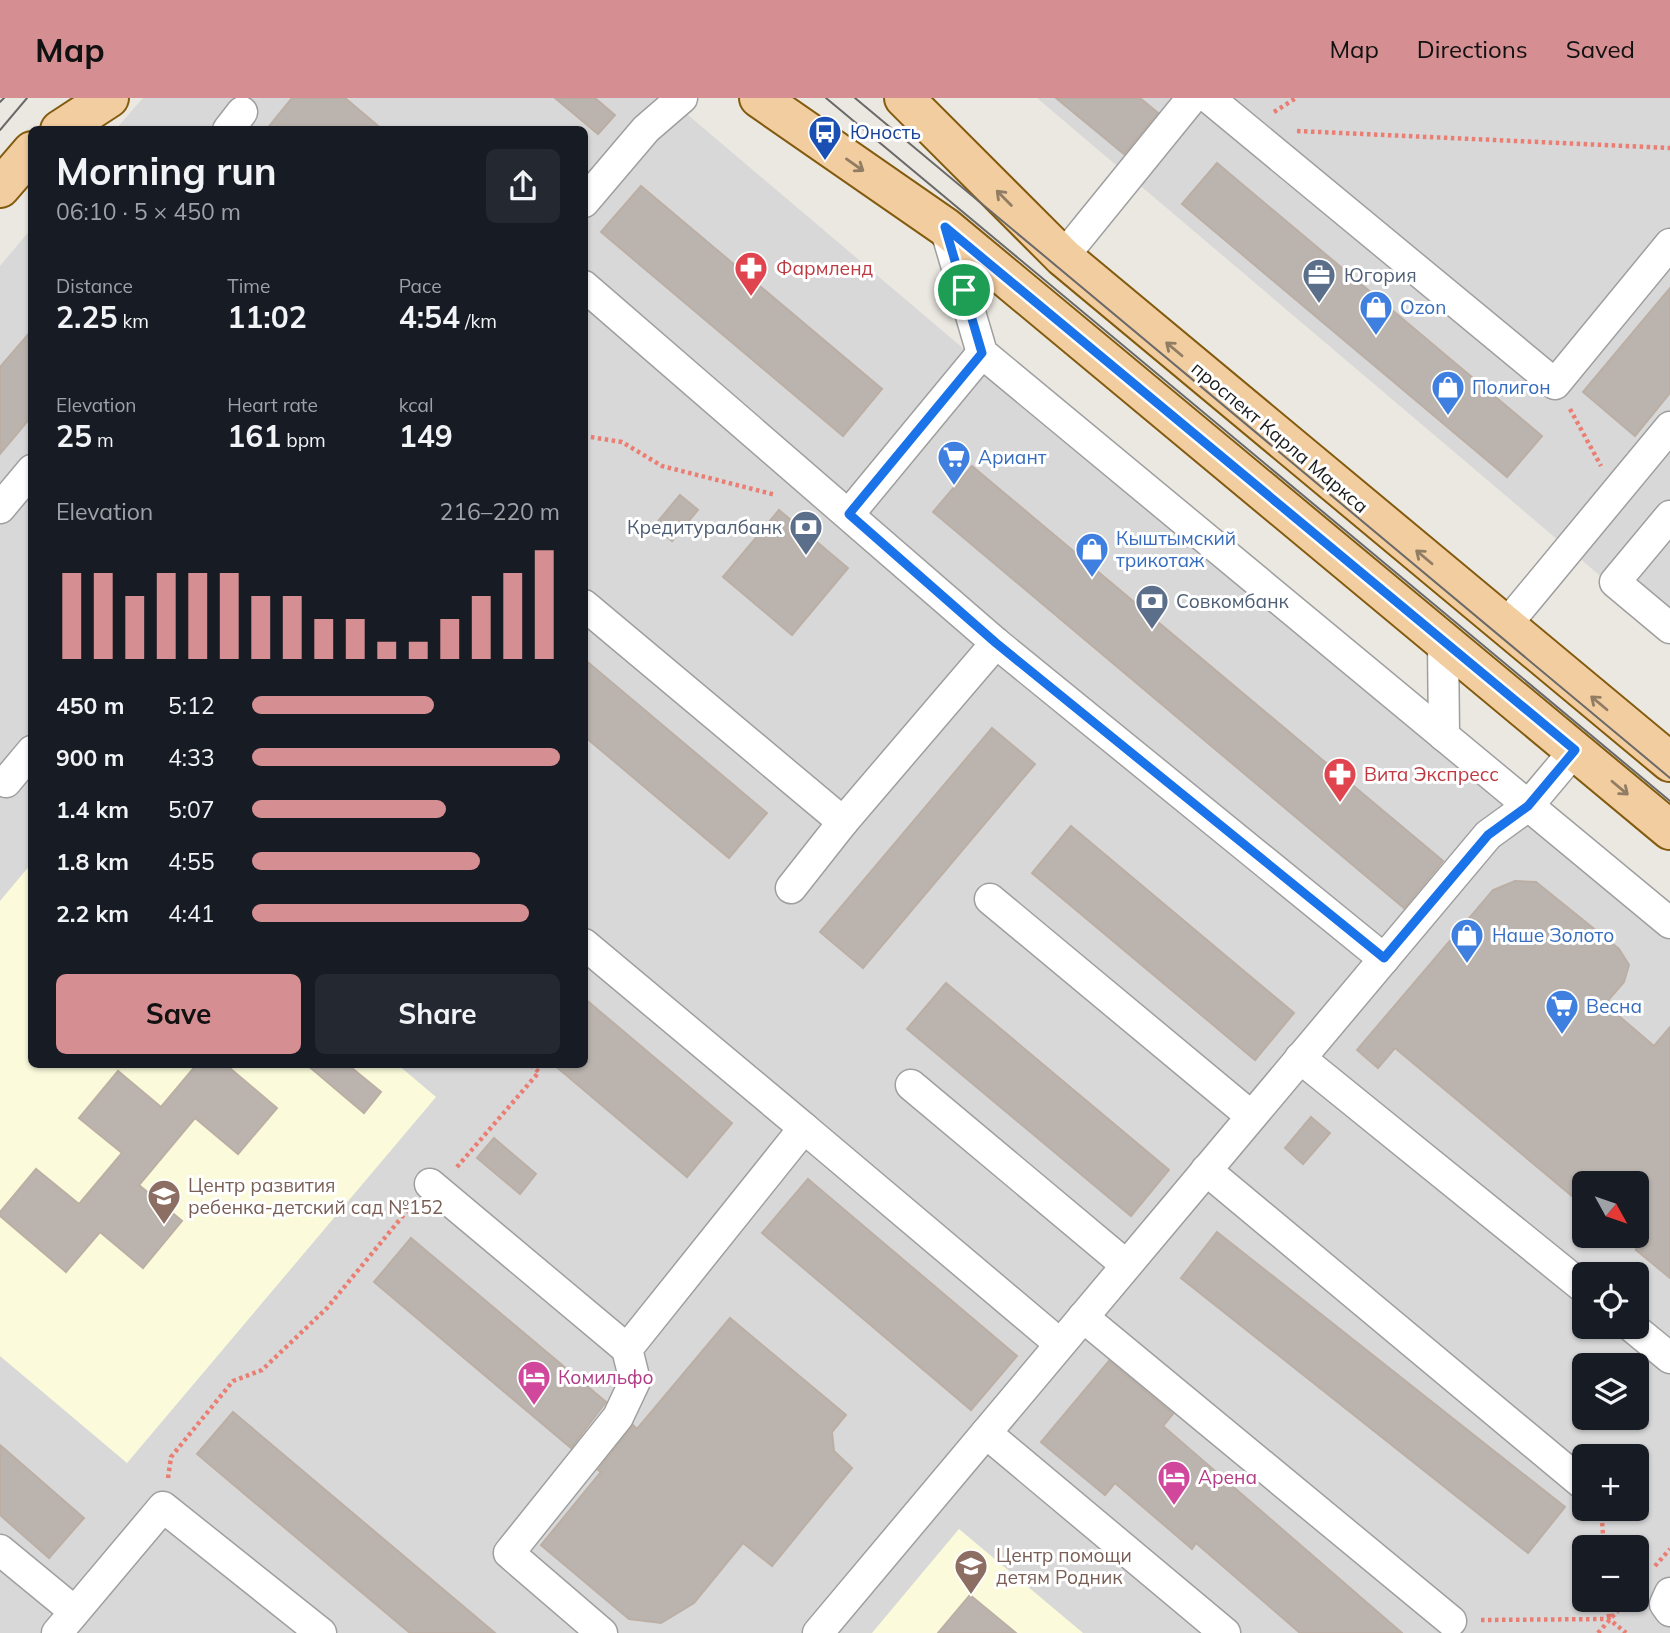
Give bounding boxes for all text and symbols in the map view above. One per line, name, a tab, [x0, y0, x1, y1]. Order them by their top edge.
text: Map	[35, 29, 105, 70]
text: Map	[1329, 34, 1379, 64]
text: Directions	[1417, 34, 1528, 64]
text: Saved	[1566, 34, 1635, 64]
bus stop icon: Юность	[806, 113, 844, 162]
place label: Юность	[850, 120, 921, 144]
text: Morning run	[56, 147, 277, 195]
button: share	[486, 149, 560, 223]
one-way arrow	[845, 158, 864, 172]
one-way arrow	[996, 190, 1013, 207]
text: 06:10 · 5 × 450 m	[56, 197, 241, 226]
pharmacy icon: Фармленд	[732, 249, 770, 298]
place label: Фармленд	[776, 256, 874, 280]
office icon: Югория	[1300, 256, 1338, 305]
pin	[934, 260, 994, 320]
place label: Югория	[1344, 263, 1417, 287]
icon: arrive	[945, 271, 983, 309]
text: Distance	[56, 274, 133, 298]
text: Time	[227, 274, 270, 298]
text: Pace	[399, 274, 442, 298]
shop icon: Ozon	[1357, 288, 1395, 337]
place label: Ozon	[1400, 295, 1446, 319]
text: 2.25	[56, 298, 117, 336]
text: 11:02	[227, 298, 307, 336]
text: 4:54	[399, 298, 460, 336]
text: km	[117, 309, 149, 333]
text: /km	[460, 309, 497, 333]
one-way arrow	[1165, 341, 1183, 357]
street label: проспект Карла Маркса	[1187, 356, 1373, 518]
shop icon: Полигон	[1429, 368, 1467, 417]
place label: Полигон	[1472, 375, 1551, 399]
text: Elevation	[56, 393, 136, 417]
text: Heart rate	[227, 393, 318, 417]
text: kcal	[399, 393, 433, 417]
text: 25	[56, 417, 92, 455]
text: 161	[227, 417, 281, 455]
text: 149	[399, 417, 453, 455]
text: m	[92, 428, 114, 452]
text: bpm	[281, 428, 326, 452]
supermarket icon: Ариант	[935, 438, 973, 487]
place label: Ариант	[978, 445, 1047, 469]
text: Elevation	[56, 497, 153, 526]
text: 216–220 m	[439, 497, 560, 526]
bank icon: Кредитуралбанк	[787, 508, 825, 557]
place label: Кредитуралбанк	[627, 515, 783, 539]
place label: Кыштымский трикотаж	[1116, 526, 1236, 572]
shop icon: Кыштымский трикотаж	[1073, 530, 1111, 579]
one-way arrow	[1415, 549, 1433, 565]
bank icon: Совкомбанк	[1133, 582, 1171, 631]
place label: Совкомбанк	[1176, 589, 1290, 613]
text: 450 m	[56, 691, 124, 720]
text: 5:12	[168, 691, 215, 720]
one-way arrow	[1590, 695, 1608, 711]
text: 900 m	[56, 743, 124, 772]
text: 4:33	[168, 743, 215, 772]
pharmacy icon: Вита Экспресс	[1321, 755, 1359, 804]
place label: Вита Экспресс	[1364, 762, 1499, 786]
one-way arrow	[1611, 780, 1629, 796]
text: 1.4 km	[56, 795, 129, 824]
text: 5:07	[168, 795, 215, 824]
text: 1.8 km	[56, 847, 129, 876]
text: 4:55	[168, 847, 215, 876]
text: 2.2 km	[56, 899, 129, 928]
text: 4:41	[168, 899, 215, 928]
shop icon: Наше Золото	[1448, 916, 1486, 965]
place label: Наше Золото	[1492, 923, 1614, 947]
button: Save	[56, 974, 301, 1054]
button: Share	[315, 974, 560, 1054]
supermarket icon: Весна	[1543, 987, 1581, 1036]
place label: Весна	[1586, 994, 1642, 1018]
north arrow	[1572, 1171, 1648, 1248]
map controls	[1572, 1171, 1649, 1612]
place label: Центр развития ребенка-детский сад №152	[188, 1173, 443, 1219]
school or university icon: Центр развития ребенка-детский сад №152	[145, 1177, 183, 1226]
button: locate	[1572, 1262, 1649, 1339]
button: layers	[1572, 1353, 1649, 1430]
hotel icon: Комильфо	[515, 1358, 553, 1407]
place label: Комильфо	[558, 1365, 654, 1389]
button: +	[1572, 1444, 1649, 1521]
hotel icon: Арена	[1155, 1458, 1193, 1507]
place label: Арена	[1198, 1465, 1257, 1489]
button: −	[1572, 1535, 1649, 1612]
place label: Центр помощи детям Родник	[996, 1543, 1132, 1589]
school or university icon: Центр помощи детям Родник	[952, 1547, 990, 1596]

